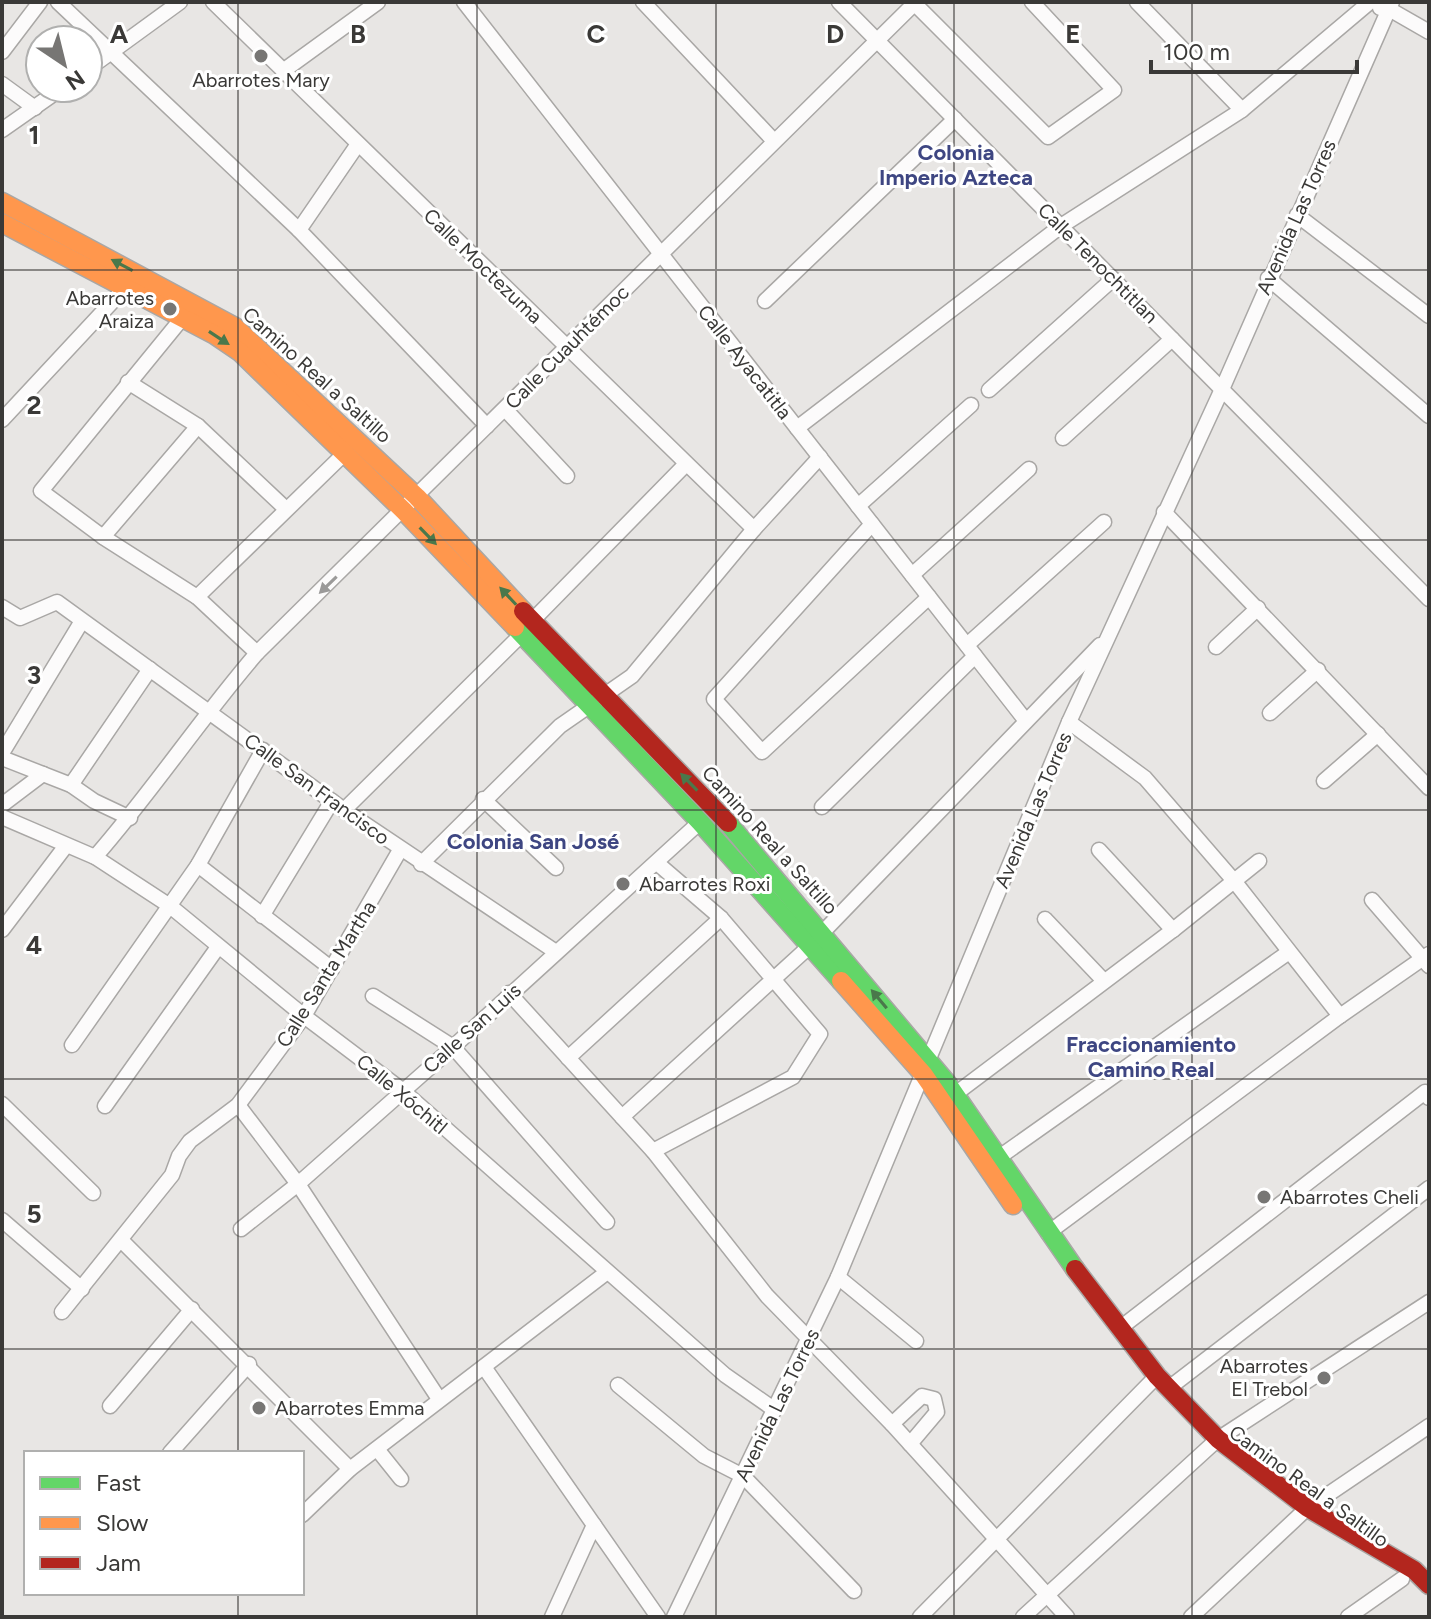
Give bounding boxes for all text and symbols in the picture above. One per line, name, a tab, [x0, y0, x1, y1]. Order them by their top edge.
text: A	[110, 18, 129, 50]
text: B	[350, 18, 366, 50]
text: C	[587, 18, 606, 50]
text: D	[826, 18, 844, 50]
text: E	[1065, 18, 1081, 50]
north arrow	[24, 24, 104, 104]
scale bar	[1151, 24, 1357, 74]
text: 100 m	[1163, 37, 1230, 66]
marker: Abarrotes Mary	[252, 47, 270, 65]
text: N	[60, 64, 90, 96]
place label: Abarrotes Mary	[192, 68, 330, 92]
text: 1	[29, 119, 39, 151]
street label: Avenida Las Torres	[1251, 136, 1341, 298]
district label: Colonia Imperio Azteca	[879, 139, 1033, 191]
street label: Calle Tenochtitlan	[1033, 198, 1163, 328]
street label: Calle Moctezuma	[419, 203, 547, 329]
one-way arrow	[111, 259, 134, 272]
street label: Calle Cuauhtémoc	[500, 280, 634, 414]
place label: Abarrotes Araiza	[66, 286, 154, 333]
marker: Abarrotes Araiza	[161, 300, 179, 318]
street label: Calle Ayacatitla	[693, 300, 797, 424]
street label: Camino Real a Saltillo	[238, 302, 396, 448]
one-way arrow	[208, 331, 230, 345]
text: 2	[26, 389, 42, 421]
one-way arrow	[418, 526, 437, 545]
one-way arrow	[319, 575, 338, 593]
one-way arrow	[499, 587, 517, 606]
text: 3	[27, 659, 41, 691]
street label: Calle San Francisco	[240, 728, 394, 850]
street label: Avenida Las Torres	[989, 728, 1077, 892]
street label: Camino Real a Saltillo	[697, 761, 843, 919]
one-way arrow	[680, 773, 699, 792]
district label: Colonia San José	[447, 828, 619, 855]
place label: Abarrotes Roxi	[639, 872, 770, 896]
marker: Abarrotes Roxi	[614, 875, 632, 893]
street label: Calle Santa Martha	[271, 896, 381, 1052]
text: 4	[26, 929, 42, 961]
street label: Calle San Luis	[418, 978, 526, 1078]
one-way arrow	[870, 989, 888, 1009]
district label: Fraccionamiento Camino Real	[1066, 1031, 1236, 1083]
street label: Calle Xóchitl	[352, 1049, 452, 1139]
place label: Abarrotes Cheli	[1280, 1185, 1419, 1209]
marker: Abarrotes Cheli	[1255, 1188, 1273, 1206]
text: 5	[26, 1198, 42, 1230]
street label: Avenida Las Torres	[730, 1325, 824, 1485]
place label: Abarrotes El Trebol	[1220, 1354, 1308, 1401]
marker: Abarrotes El Trebol	[1315, 1369, 1333, 1387]
place label: Abarrotes Emma	[275, 1396, 424, 1420]
marker: Abarrotes Emma	[250, 1399, 268, 1417]
street label: Camino Real a Saltillo	[1224, 1420, 1394, 1552]
legend	[24, 1451, 304, 1595]
text: Fast	[96, 1468, 141, 1497]
text: Slow	[96, 1508, 149, 1537]
text: Jam	[96, 1548, 141, 1577]

